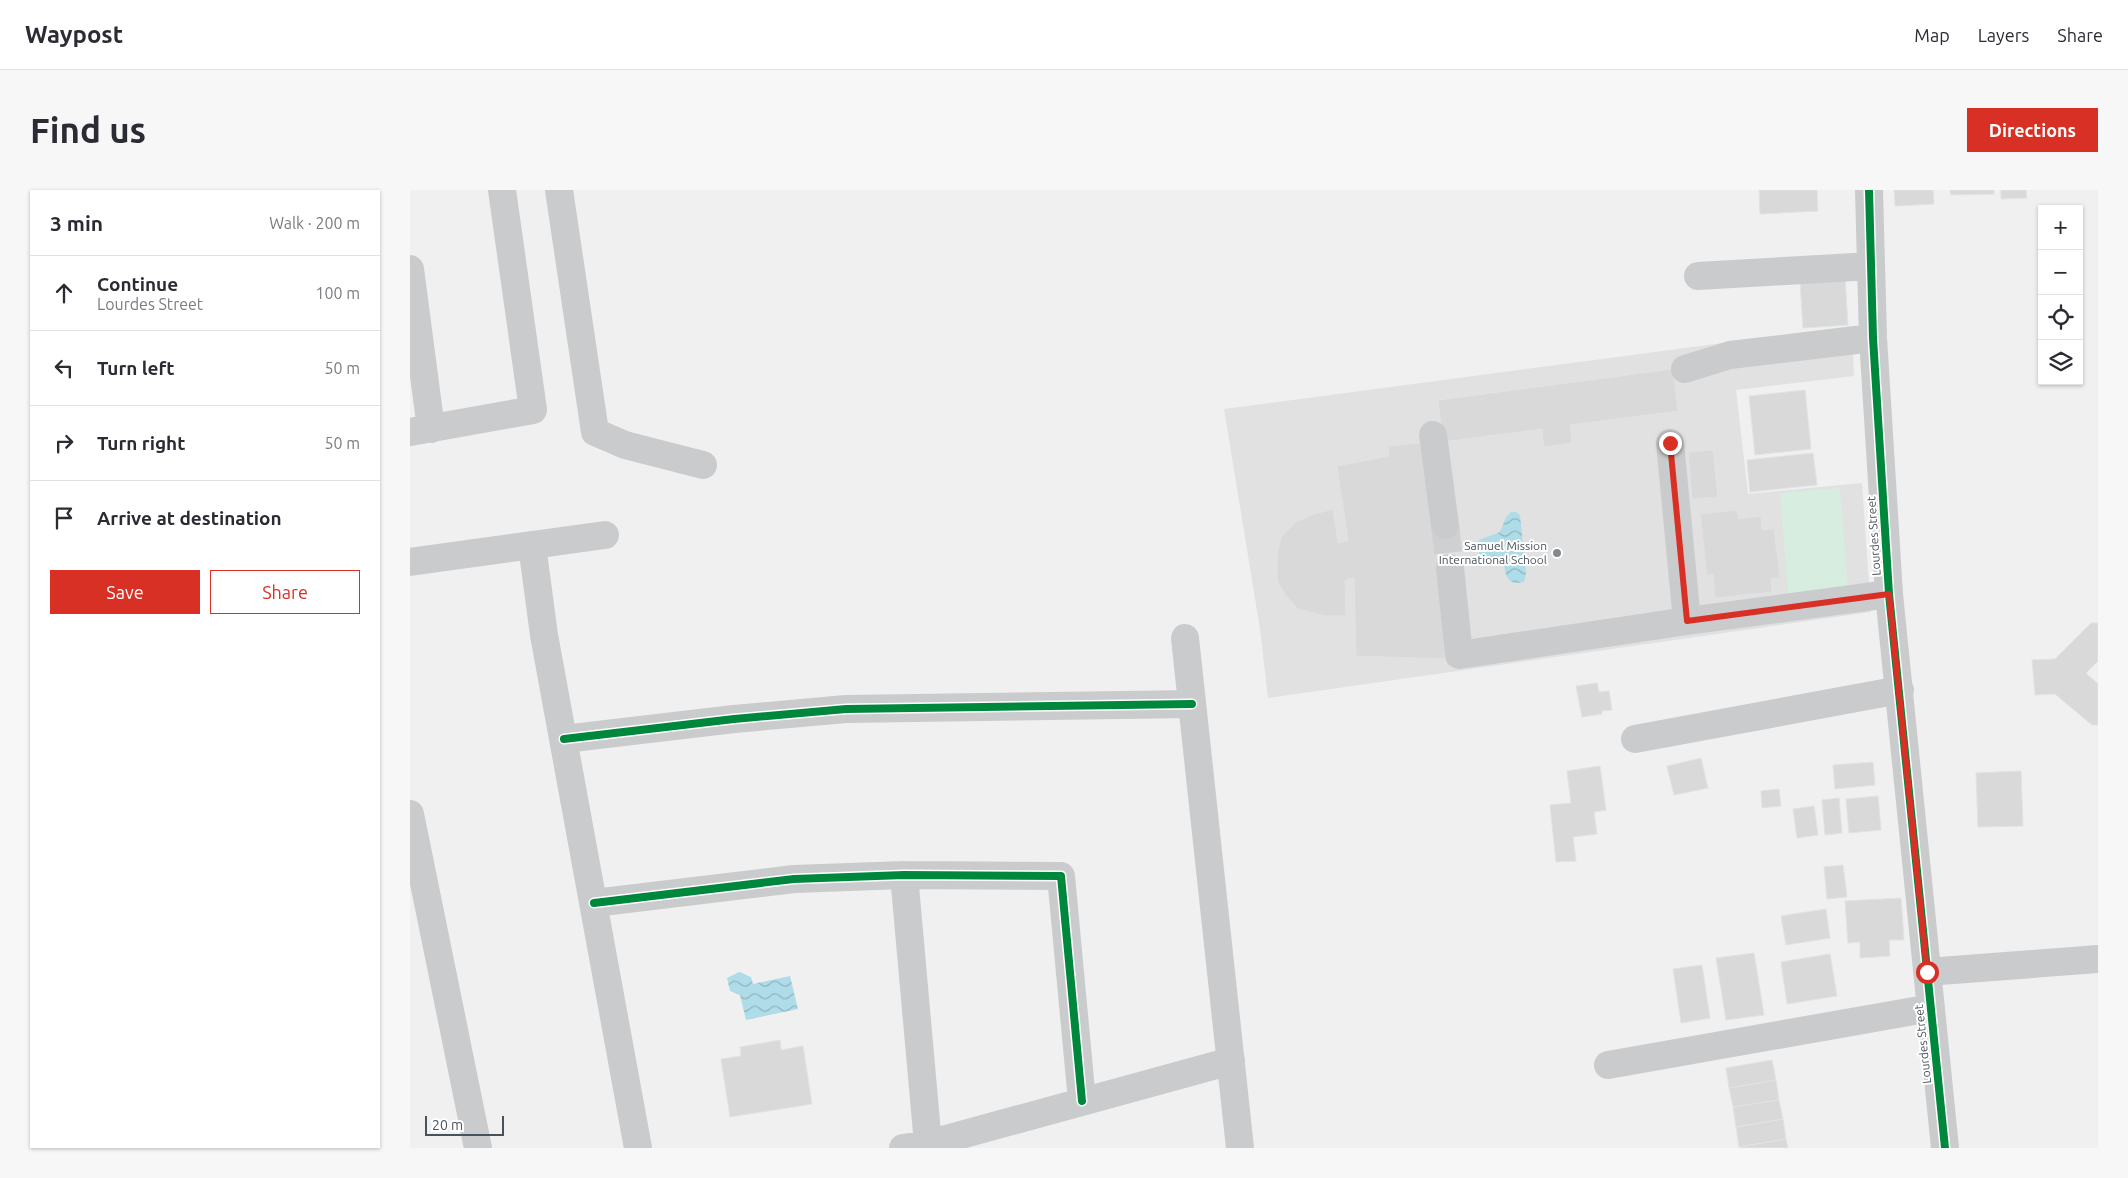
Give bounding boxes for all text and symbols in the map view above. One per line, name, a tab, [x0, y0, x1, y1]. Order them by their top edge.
text: Waypost	[25, 21, 123, 48]
text: Map	[1914, 25, 1950, 45]
text: Layers	[1978, 25, 2029, 45]
text: Share	[2057, 25, 2103, 45]
button: Directions	[1967, 108, 2098, 152]
text: Find us	[30, 110, 146, 150]
map controls	[2038, 205, 2083, 385]
button: +	[2038, 205, 2083, 250]
text: 3 min	[50, 211, 103, 235]
text: Walk · 200 m	[269, 214, 360, 232]
button: −	[2038, 250, 2083, 295]
text: Continue	[97, 273, 178, 295]
icon: ahead	[50, 279, 78, 307]
text: 100 m	[315, 284, 360, 302]
text: Lourdes Street	[97, 295, 203, 313]
button: locate	[2038, 295, 2083, 340]
button: layers	[2038, 340, 2083, 385]
icon: left	[50, 354, 78, 382]
text: Turn left	[97, 357, 175, 379]
text: 50 m	[324, 359, 360, 377]
icon: right	[50, 429, 78, 457]
text: Turn right	[97, 432, 185, 454]
route end	[1659, 432, 1682, 455]
text: 50 m	[324, 434, 360, 452]
street label: Lourdes Street	[1864, 496, 1883, 576]
icon: arrive	[50, 504, 78, 532]
text: Arrive at destination	[97, 507, 282, 529]
place label: Samuel Mission International School	[1439, 539, 1547, 566]
marker: Samuel Mission International School	[1551, 547, 1563, 559]
button: Save	[50, 570, 200, 614]
button: Share	[210, 570, 360, 614]
route start	[1916, 961, 1939, 984]
street label: Lourdes Street	[1912, 1004, 1933, 1084]
scale bar	[425, 1113, 504, 1136]
text: 20 m	[432, 1117, 463, 1133]

